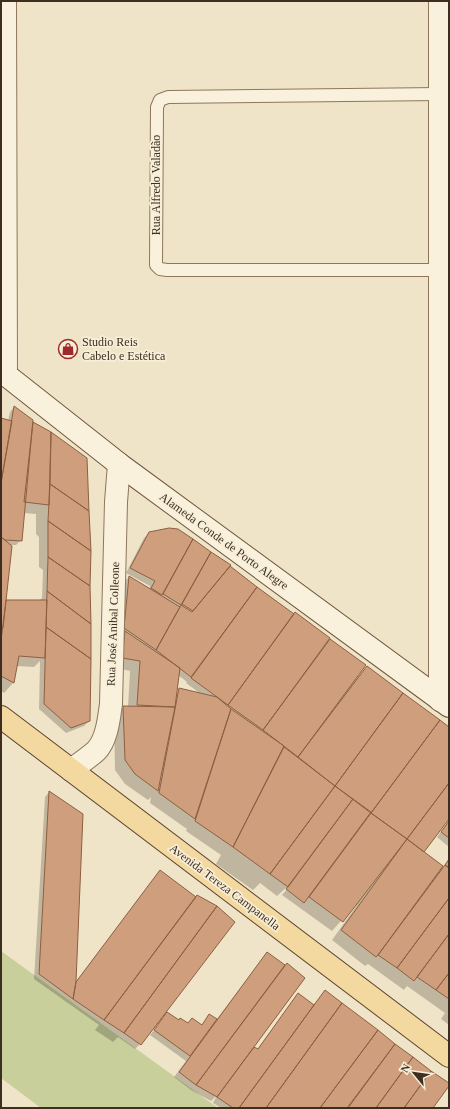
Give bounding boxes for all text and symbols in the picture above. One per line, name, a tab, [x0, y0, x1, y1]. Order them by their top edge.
street label: Rua Alfredo Valadão	[149, 135, 163, 235]
place label: Studio Reis Cabelo e Estética	[82, 335, 166, 363]
shop icon: Studio Reis Cabelo e Estética	[57, 338, 79, 360]
street label: Alameda Conde de Porto Alegre	[157, 489, 291, 593]
street label: Rua José Anibal Colleone	[104, 562, 122, 686]
street label: Avenida Tereza Campanella	[167, 841, 284, 934]
north arrow	[394, 1053, 434, 1093]
text: N	[398, 1062, 412, 1075]

